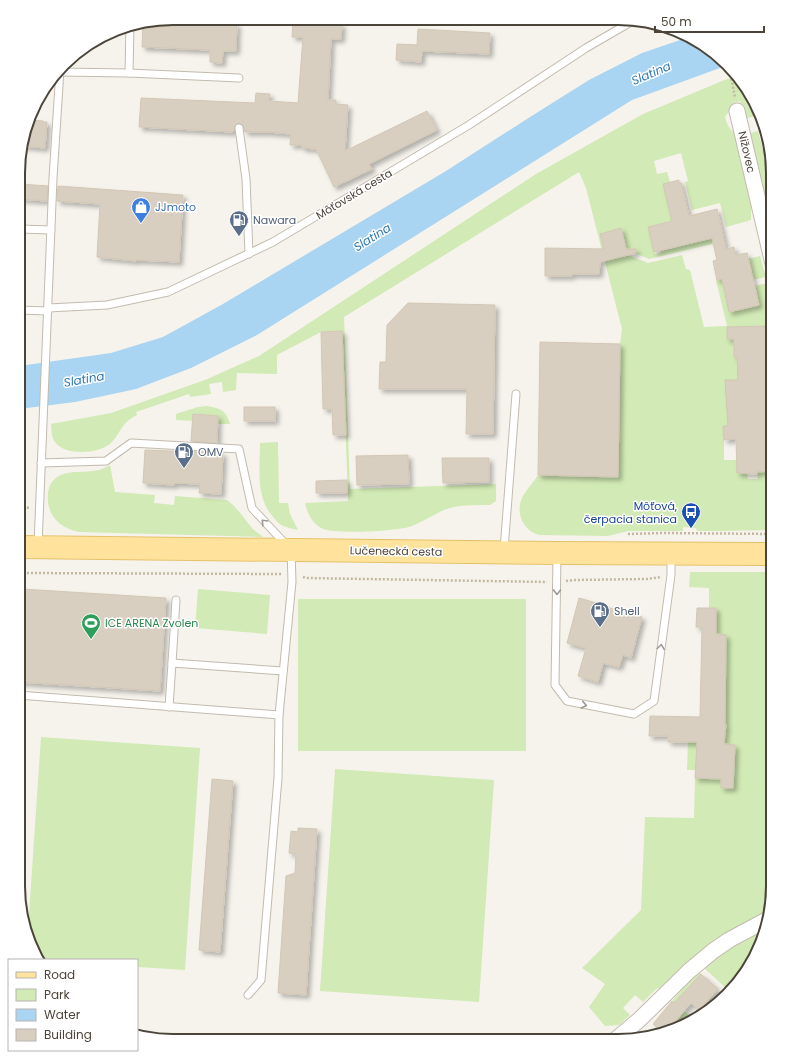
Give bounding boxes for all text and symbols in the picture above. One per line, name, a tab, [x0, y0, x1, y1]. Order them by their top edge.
scale bar	[655, 8, 764, 34]
text: 50 m	[661, 13, 692, 30]
water label: Slatina	[629, 57, 673, 89]
street label: Nižovec	[734, 130, 760, 175]
street label: Môťovská cesta	[313, 165, 395, 223]
shop icon: JJmoto	[130, 196, 152, 224]
place label: JJmoto	[155, 199, 196, 215]
fuel station icon: Nawara	[228, 209, 250, 237]
place label: Nawara	[253, 212, 296, 228]
water label: Slatina	[350, 219, 394, 255]
water label: Slatina	[62, 367, 106, 391]
fuel station icon: OMV	[173, 441, 195, 469]
place label: OMV	[198, 444, 224, 460]
place label: Môťová, čerpacia stanica	[584, 498, 677, 527]
bus stop icon: Môťová, čerpacia stanica	[680, 501, 702, 529]
one-way arrow	[262, 519, 269, 527]
street label: Lučenecká cesta	[350, 542, 442, 560]
one-way arrow	[553, 589, 561, 595]
fuel station icon: Shell	[589, 600, 611, 628]
place label: Shell	[614, 603, 640, 619]
sports icon: ICE ARENA Zvolen	[80, 612, 102, 640]
place label: ICE ARENA Zvolen	[105, 615, 198, 631]
one-way arrow	[656, 643, 665, 650]
one-way arrow	[581, 700, 587, 708]
legend	[8, 959, 138, 1051]
text: Road	[44, 966, 75, 983]
text: Park	[44, 986, 71, 1003]
text: Water	[44, 1006, 81, 1023]
text: Building	[44, 1026, 92, 1043]

